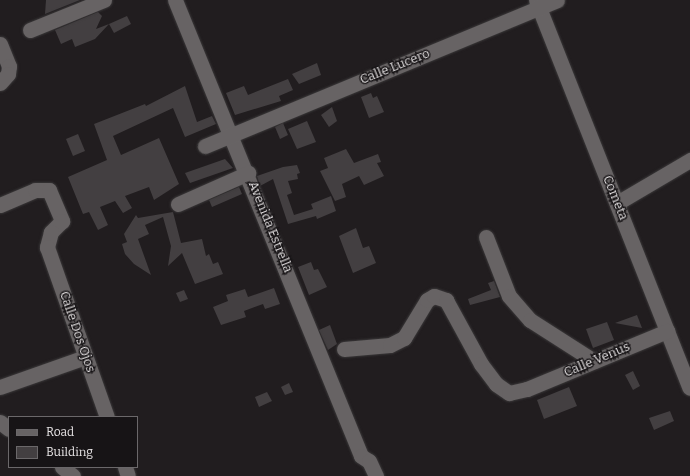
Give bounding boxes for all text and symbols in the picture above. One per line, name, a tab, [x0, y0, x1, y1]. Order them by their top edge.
street label: Calle Lucero	[358, 46, 432, 88]
street label: Cometa	[599, 173, 631, 223]
street label: Avenida Estrella	[245, 179, 295, 275]
street label: Calle Dos Ojos	[56, 289, 98, 375]
street label: Calle Venus	[562, 339, 632, 381]
legend	[8, 416, 138, 468]
text: Road	[46, 425, 74, 439]
text: Building	[46, 445, 93, 459]

